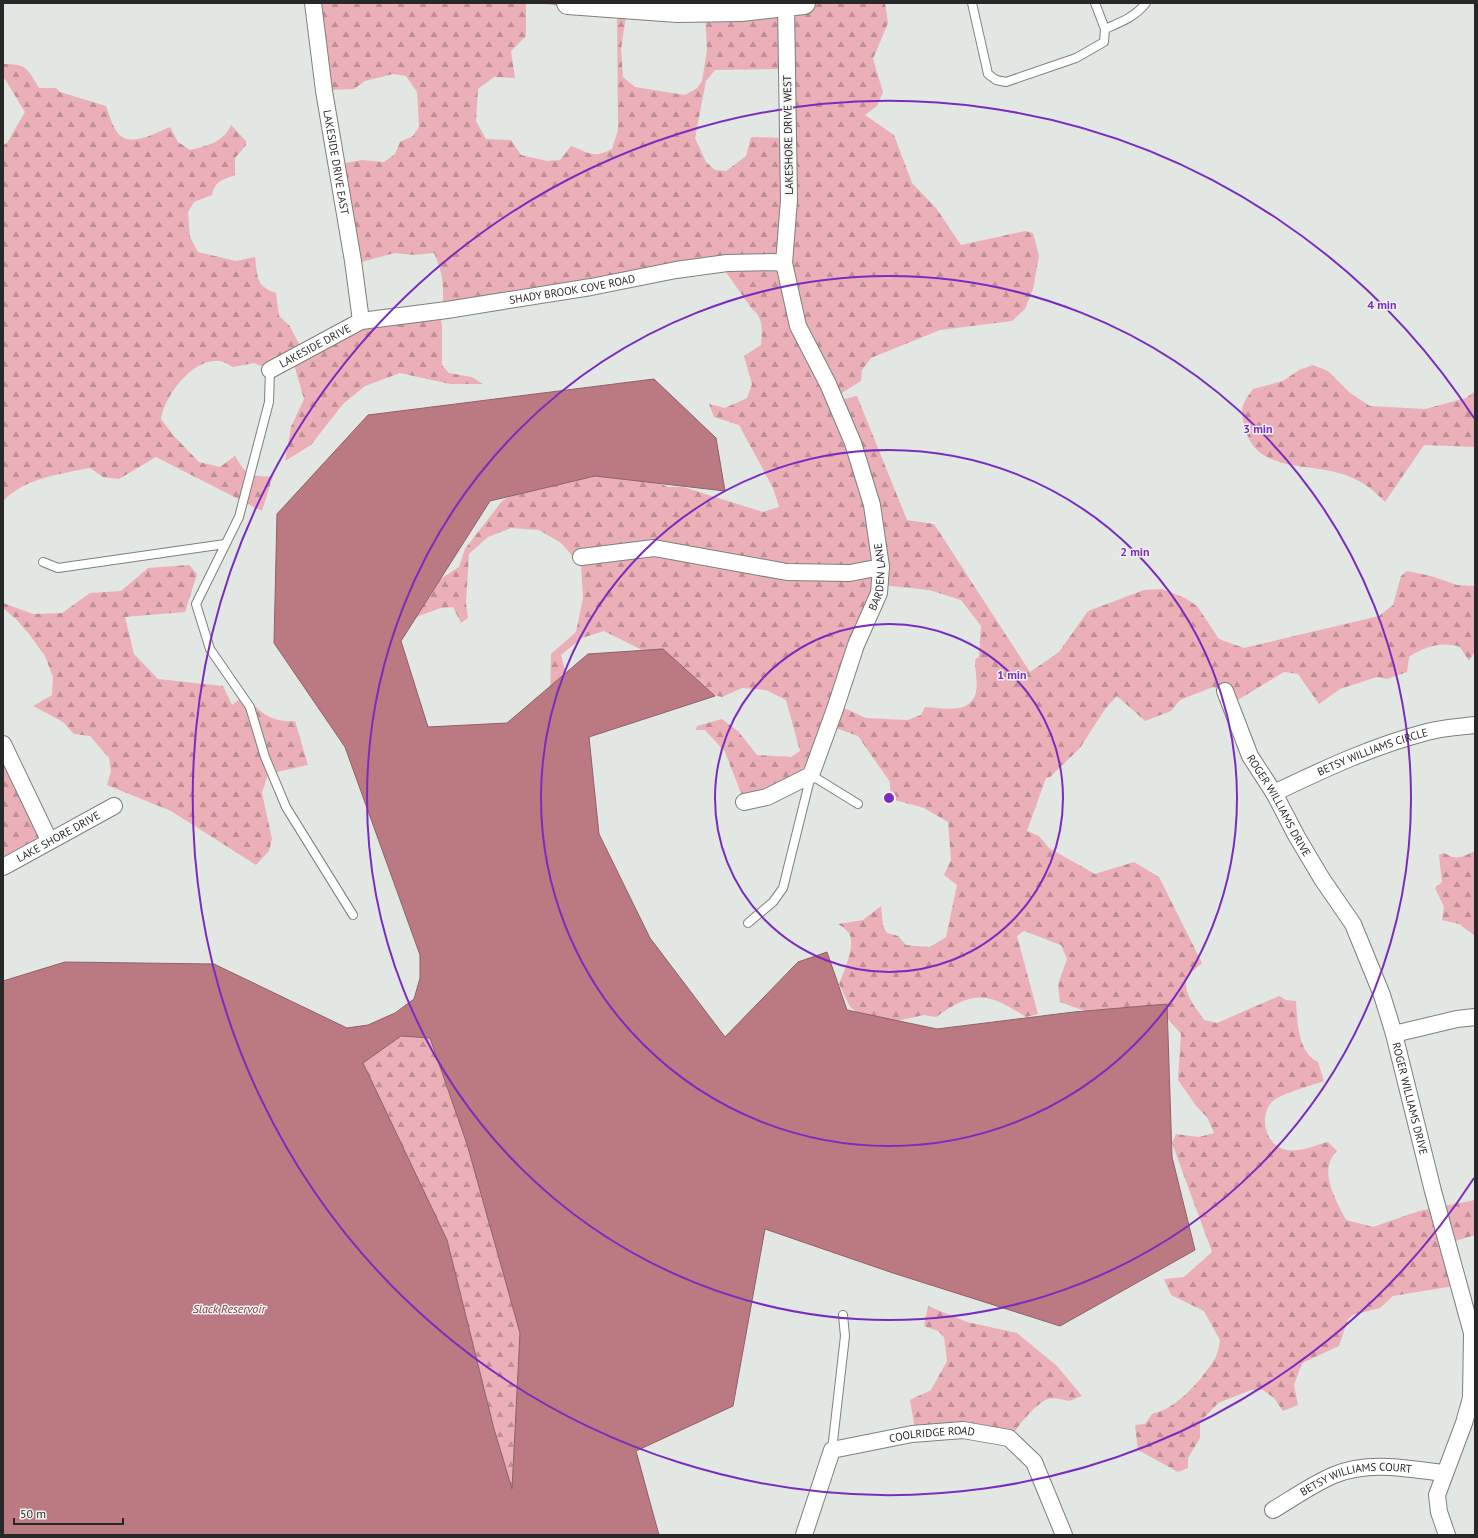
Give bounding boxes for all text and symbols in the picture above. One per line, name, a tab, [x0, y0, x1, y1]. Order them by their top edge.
street label: LAKESHORE DRIVE WEST	[780, 75, 796, 195]
street label: LAKESIDE DRIVE EAST	[320, 109, 352, 216]
street label: SHADY BROOK COVE ROAD	[508, 271, 636, 307]
text: 4 min	[1367, 297, 1397, 312]
street label: LAKESIDE DRIVE	[277, 321, 353, 371]
text: 3 min	[1243, 421, 1273, 436]
street label: BARDEN LANE	[865, 542, 888, 613]
text: 2 min	[1120, 544, 1150, 559]
text: 1 min	[997, 667, 1027, 682]
street label: BETSY WILLIAMS CIRCLE	[1315, 725, 1429, 779]
street label: ROGER WILLIAMS DRIVE	[1244, 752, 1314, 859]
centre of rings	[882, 791, 896, 805]
street label: LAKE SHORE DRIVE	[14, 808, 102, 865]
street label: ROGER WILLIAMS DRIVE	[1389, 1041, 1431, 1156]
water label: Slack Reservoir	[193, 1301, 266, 1316]
street label: COOLRIDGE ROAD	[888, 1423, 976, 1445]
street label: BETSY WILLIAMS COURT	[1297, 1460, 1413, 1499]
scale bar	[14, 1500, 123, 1526]
text: 50 m	[20, 1506, 46, 1521]

